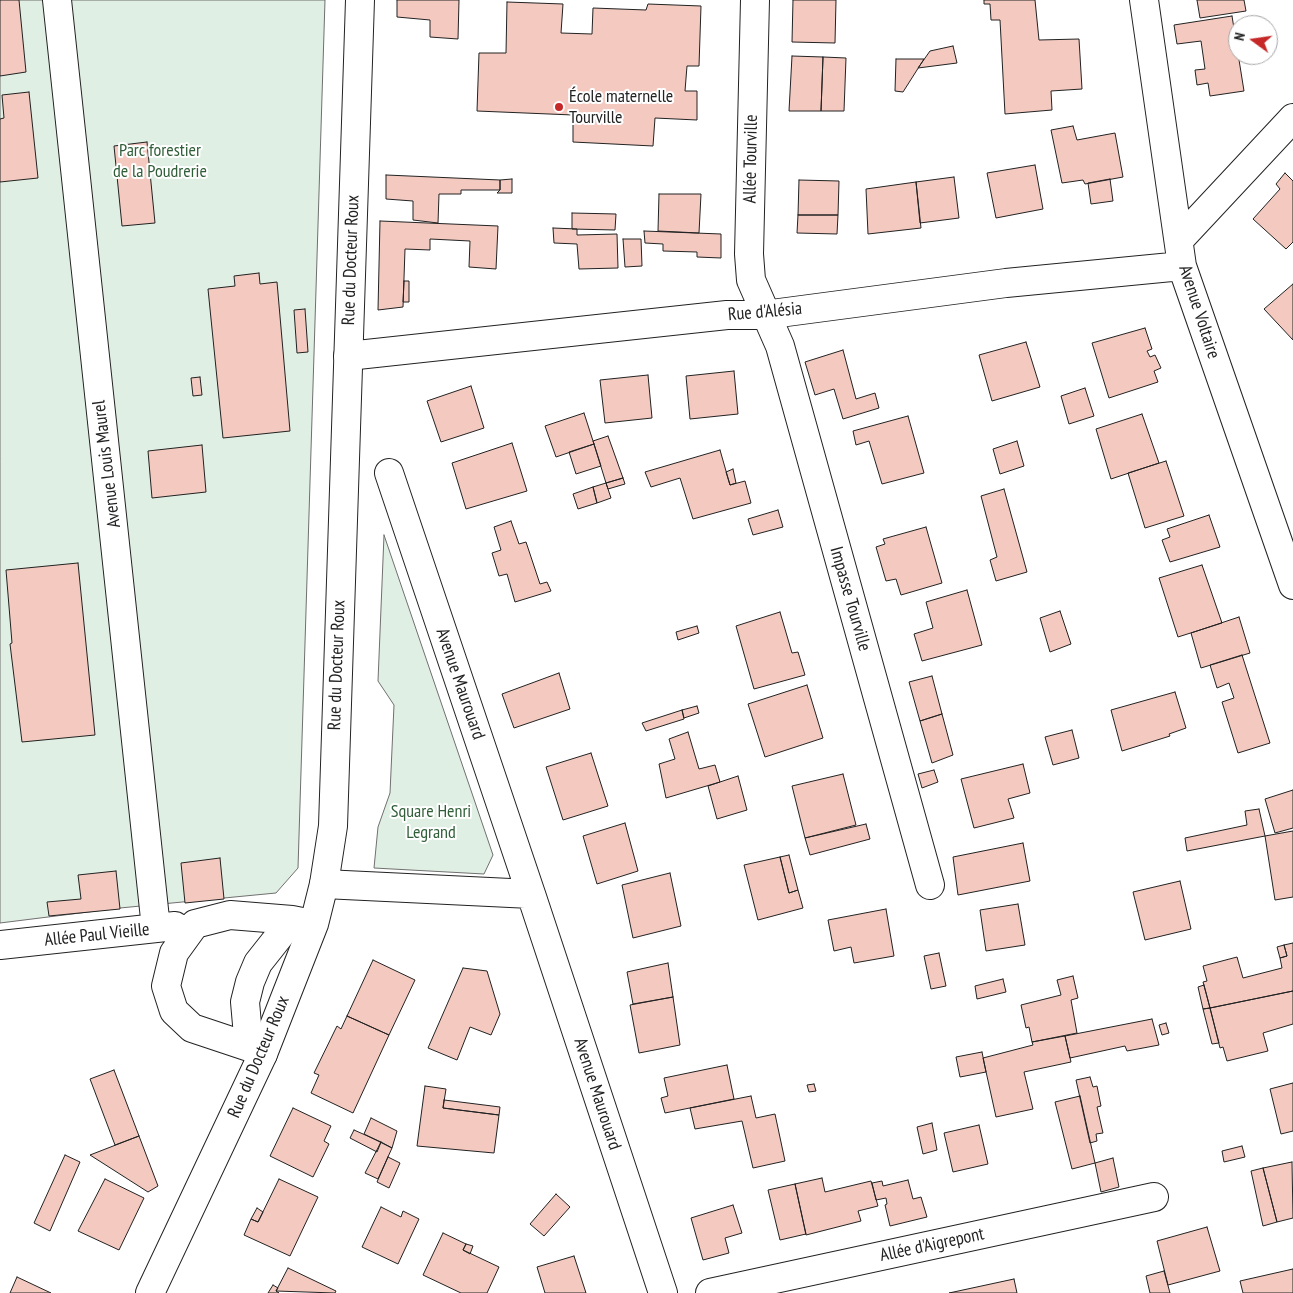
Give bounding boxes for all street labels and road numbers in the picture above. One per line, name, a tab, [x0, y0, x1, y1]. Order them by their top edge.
street label: Allée Tourville	[739, 114, 763, 204]
street label: Rue du Docteur Roux	[338, 194, 364, 326]
street label: Avenue Voltaire	[1174, 262, 1224, 362]
street label: Rue d'Alésia	[727, 298, 803, 326]
street label: Avenue Louis Maurel	[88, 399, 126, 529]
street label: Impasse Tourville	[825, 544, 875, 654]
street label: Rue du Docteur Roux	[324, 599, 350, 731]
street label: Avenue Maurouard	[431, 626, 489, 742]
street label: Allée Paul Vieille	[43, 919, 151, 951]
street label: Rue du Docteur Roux	[224, 993, 294, 1121]
street label: Avenue Maurouard	[569, 1035, 625, 1153]
street label: Allée d'Aigrepont	[878, 1223, 986, 1267]

